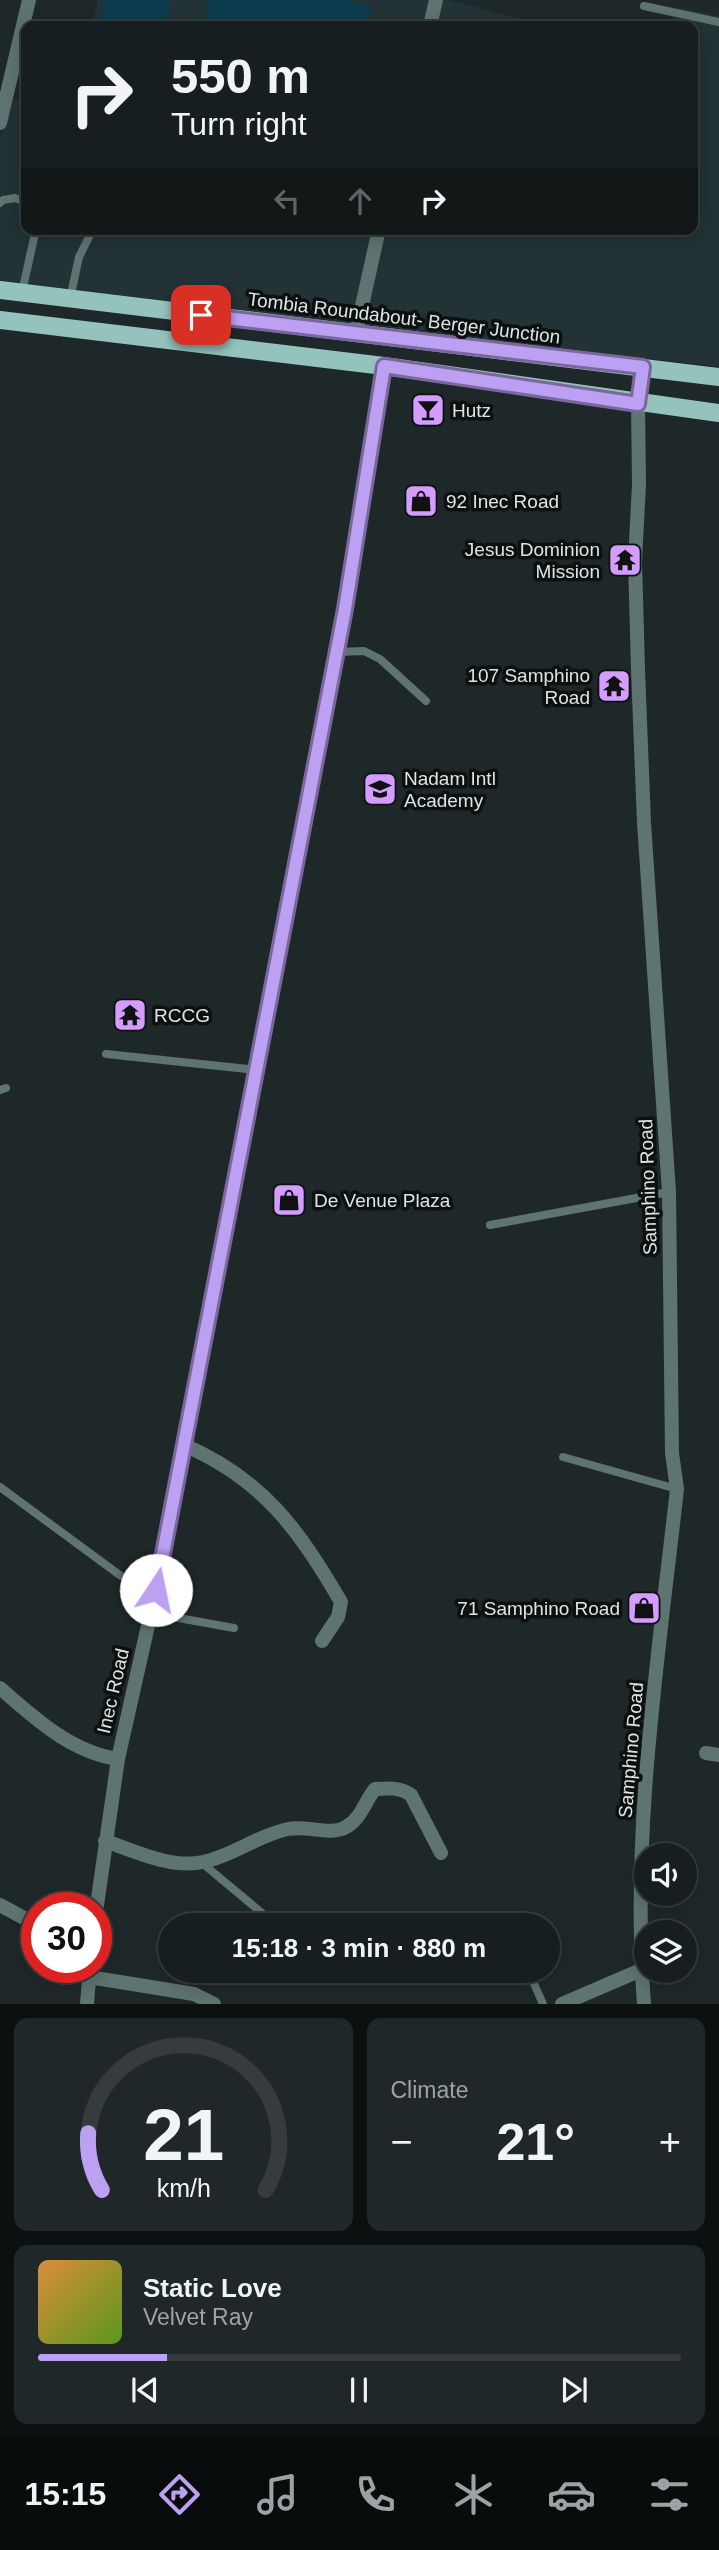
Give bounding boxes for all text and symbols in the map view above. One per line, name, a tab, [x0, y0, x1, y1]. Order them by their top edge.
icon: right	[56, 49, 147, 140]
text: 550 m	[171, 49, 310, 103]
text: Turn right	[171, 106, 307, 142]
icon: left	[268, 182, 306, 220]
icon: ahead	[341, 182, 379, 220]
icon: right	[414, 182, 452, 220]
pin	[171, 285, 231, 345]
street label: Tombia Roundabout- Berger Junction	[247, 288, 561, 348]
icon: arrive	[182, 296, 220, 334]
bar icon: Hutz	[409, 391, 447, 429]
place label: Hutz	[452, 400, 491, 421]
shop icon: 92 Inec Road	[402, 482, 440, 520]
place label: 92 Inec Road	[446, 491, 559, 512]
place label: Jesus Dominion Mission	[465, 539, 600, 582]
temple icon: Jesus Dominion Mission	[606, 541, 644, 579]
place label: 107 Samphino Road	[467, 665, 590, 708]
temple icon: 107 Samphino Road	[595, 667, 633, 705]
place label: Nadam Intl Academy	[404, 768, 496, 811]
school or university icon: Nadam Intl Academy	[361, 770, 399, 808]
temple icon: RCCG	[111, 996, 149, 1034]
place label: RCCG	[154, 1005, 210, 1026]
street label: Samphino Road	[635, 1119, 661, 1255]
shop icon: De Venue Plaza	[270, 1181, 308, 1219]
place label: De Venue Plaza	[314, 1190, 451, 1211]
position arrow	[119, 1553, 193, 1627]
shop icon: 71 Samphino Road	[625, 1589, 663, 1627]
place label: 71 Samphino Road	[457, 1598, 620, 1619]
street label: Inec Road	[93, 1646, 133, 1736]
street label: Samphino Road	[615, 1681, 647, 1819]
map controls	[634, 1843, 697, 1983]
button: sound	[634, 1843, 697, 1906]
speed limit sign: 30	[21, 1892, 112, 1983]
button: layers	[634, 1920, 697, 1983]
text: 15:18 · 3 min · 880 m	[232, 1933, 486, 1963]
text: Climate	[391, 2077, 468, 2103]
text: 21	[143, 2095, 224, 2176]
text: 21°	[496, 2113, 575, 2171]
text: −	[391, 2121, 413, 2163]
text: +	[659, 2121, 681, 2163]
text: km/h	[156, 2174, 210, 2202]
text: Static Love	[143, 2273, 282, 2303]
text: Velvet Ray	[143, 2304, 253, 2330]
icon: previous	[126, 2371, 164, 2409]
icon: pause	[340, 2371, 378, 2409]
icon: next	[555, 2371, 593, 2409]
icon: directions	[155, 2470, 204, 2519]
icon: music	[253, 2470, 302, 2519]
icon: phone	[351, 2470, 400, 2519]
icon: climate	[449, 2470, 498, 2519]
icon: car	[547, 2470, 596, 2519]
icon: filters	[645, 2470, 694, 2519]
text: 15:15	[25, 2476, 106, 2512]

